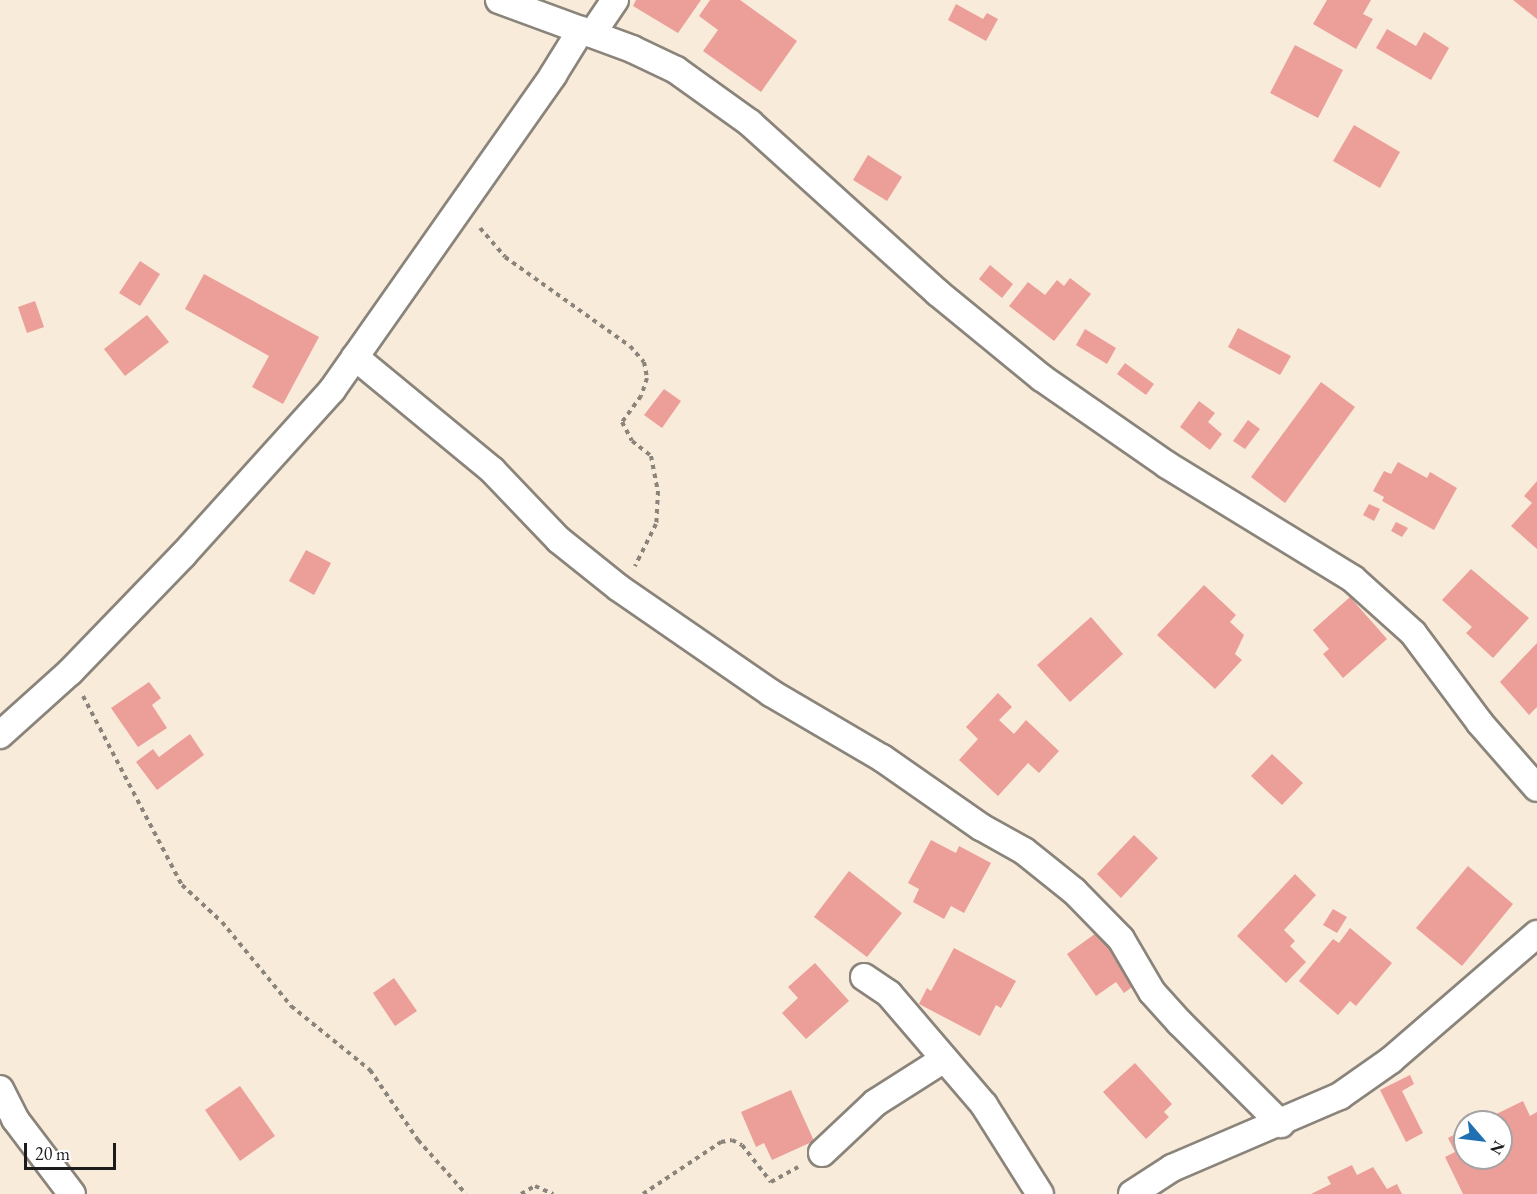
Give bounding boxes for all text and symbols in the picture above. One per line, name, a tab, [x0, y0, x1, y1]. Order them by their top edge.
north arrow	[1453, 1110, 1513, 1170]
scale bar	[27, 1131, 118, 1169]
text: N	[1485, 1137, 1510, 1158]
text: 20 m	[35, 1142, 70, 1165]

